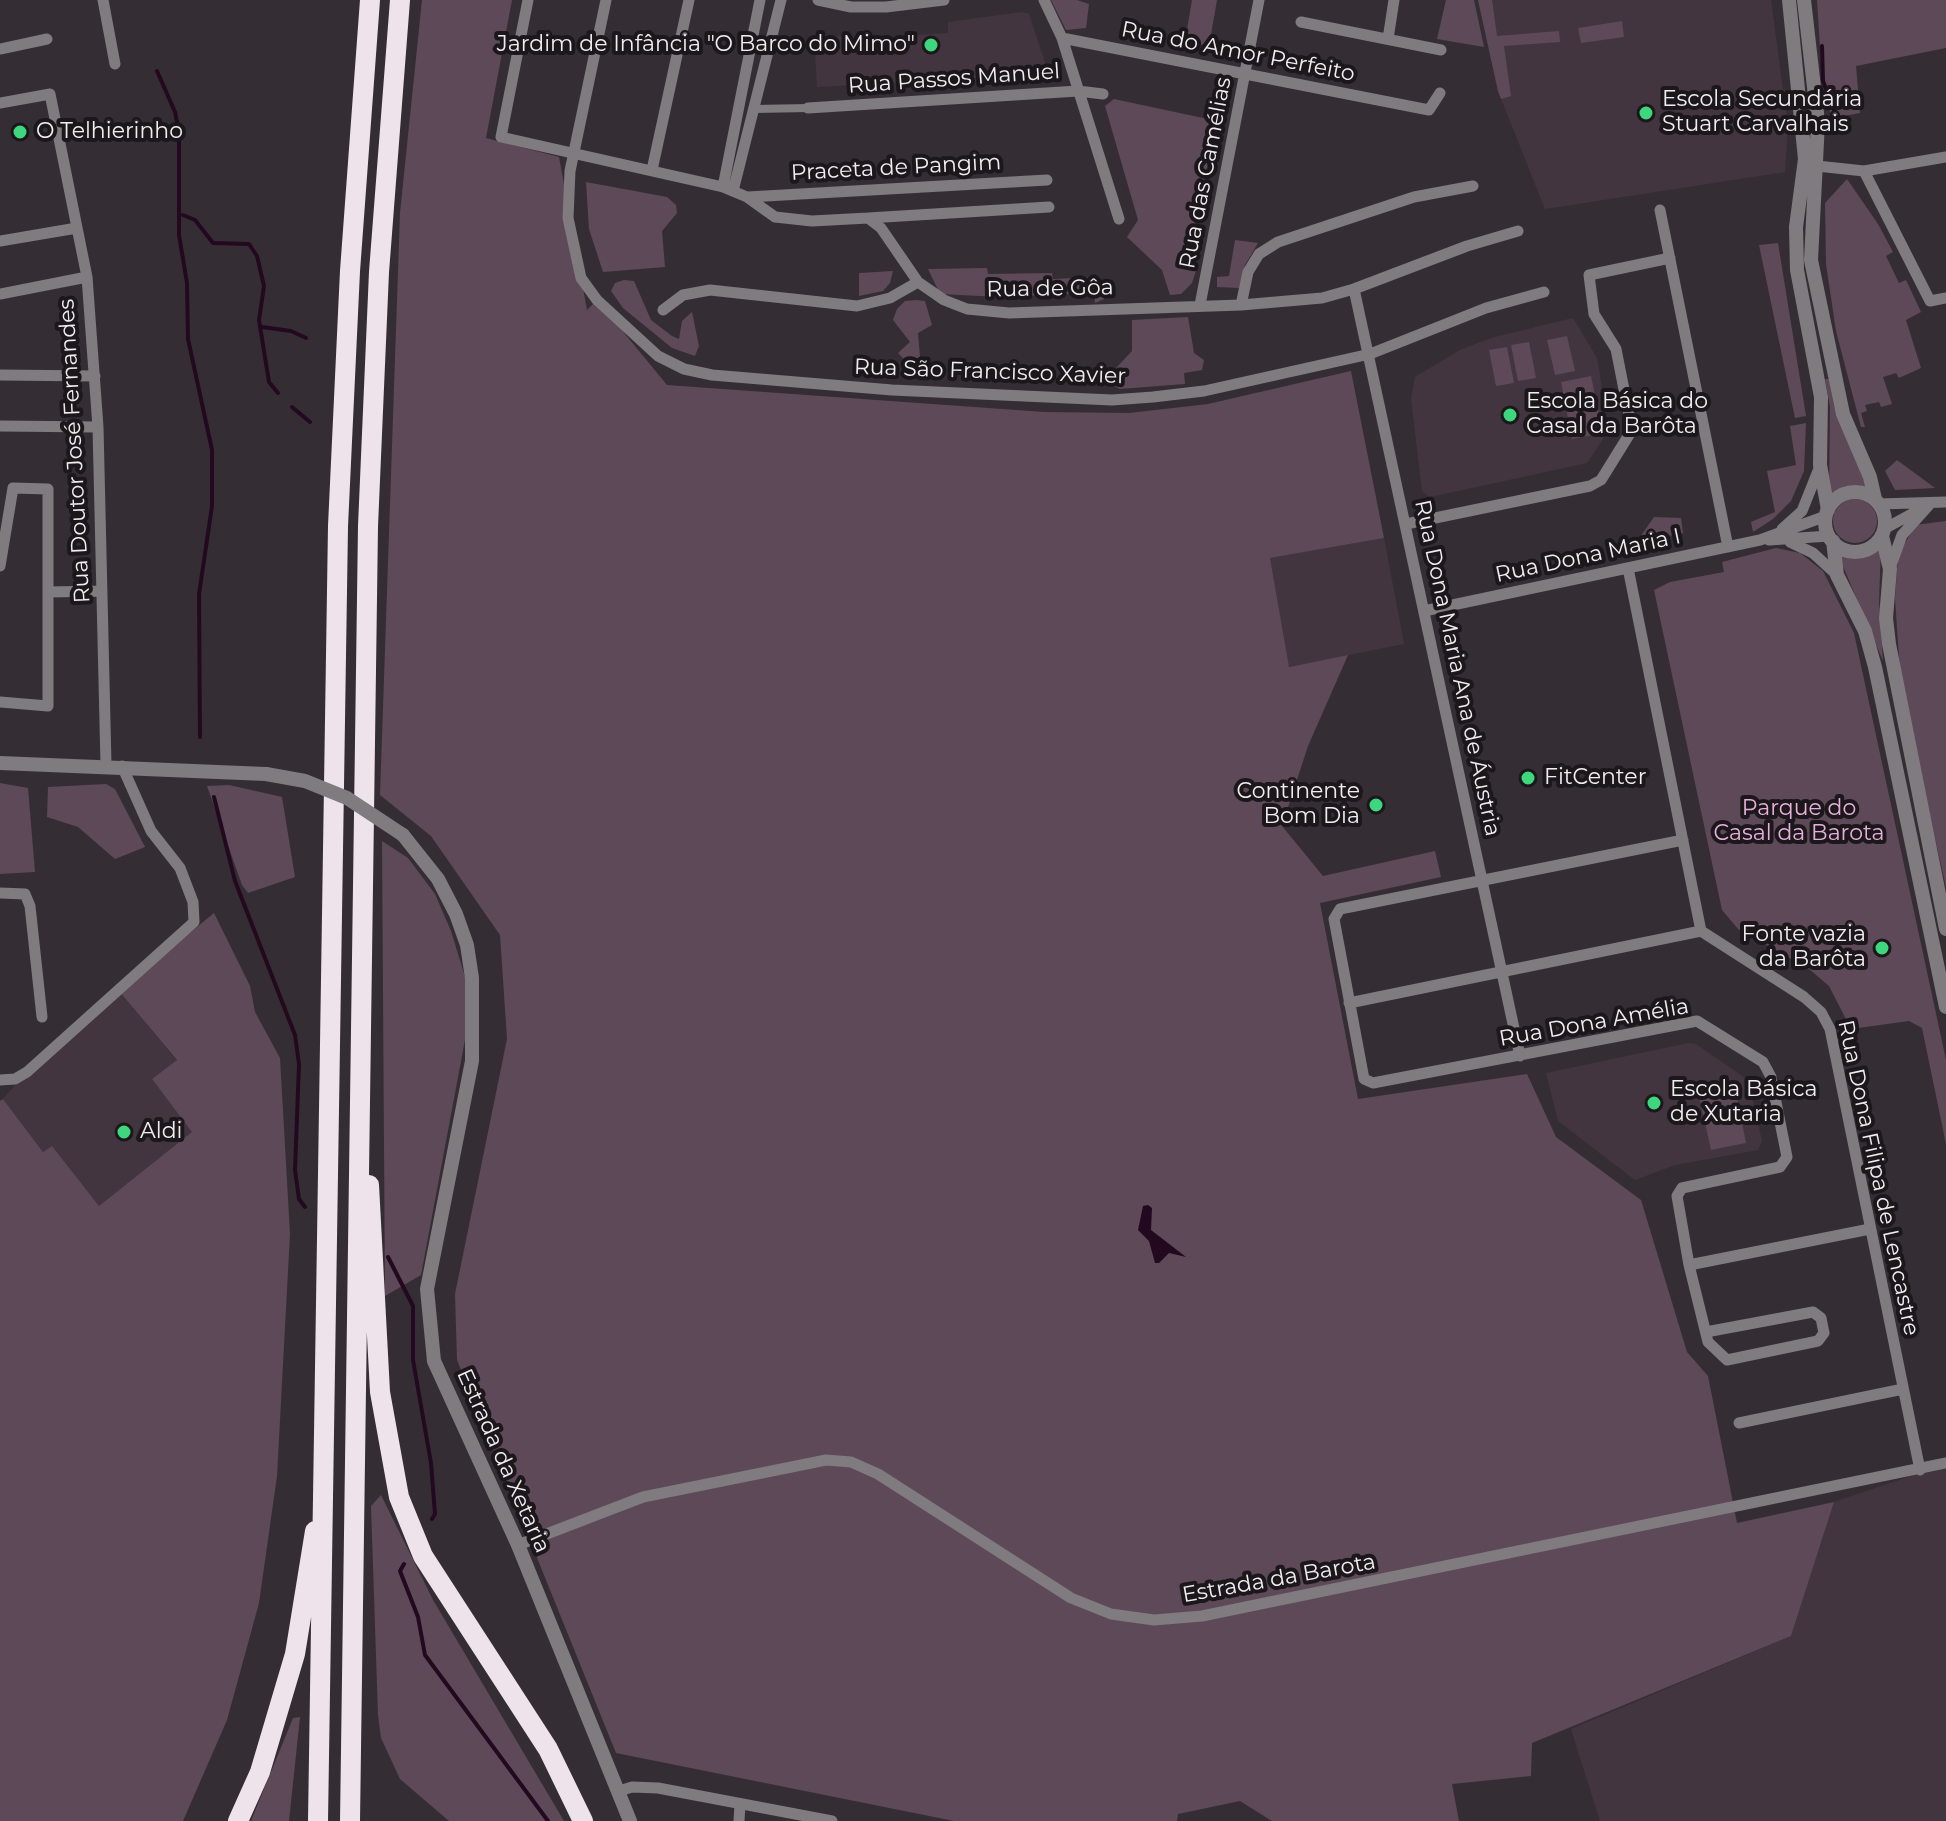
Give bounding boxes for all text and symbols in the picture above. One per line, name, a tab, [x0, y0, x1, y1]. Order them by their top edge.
street label: Rua do Amor Perfeito	[1119, 16, 1357, 88]
place label: Jardim de Infância "O Barco do Mimo"	[497, 32, 915, 58]
marker: Jardim de Infância "O Barco do Mimo"	[922, 36, 940, 54]
street label: Rua Passos Manuel	[847, 58, 1061, 100]
street label: Rua das Camélias	[1174, 75, 1238, 271]
place label: Escola Secundária Stuart Carvalhais	[1662, 87, 1862, 138]
marker: Escola Secundária Stuart Carvalhais	[1637, 104, 1655, 122]
place label: O Telhierinho	[36, 119, 183, 145]
marker: O Telhierinho	[11, 123, 29, 141]
street label: Praceta de Pangim	[790, 149, 1002, 187]
street label: Rua de Gôa	[986, 275, 1114, 303]
street label: Rua Doutor José Fernandes	[54, 298, 96, 604]
street label: Rua São Francisco Xavier	[853, 354, 1127, 390]
place label: Escola Básica do Casal da Barôta	[1526, 389, 1708, 440]
marker: Escola Básica do Casal da Barôta	[1501, 406, 1519, 424]
street label: Rua Dona Maria Ana de Áustria	[1408, 497, 1506, 839]
street label: Rua Dona Maria I	[1493, 523, 1683, 589]
place label: FitCenter	[1544, 765, 1646, 791]
marker: FitCenter	[1519, 769, 1537, 787]
place label: Continente Bom Dia	[1237, 779, 1360, 830]
marker: Continente Bom Dia	[1367, 796, 1385, 814]
park label: Parque do Casal da Barota	[1714, 796, 1884, 848]
place label: Fonte vazia da Barôta	[1742, 922, 1866, 974]
marker: Fonte vazia da Barôta	[1873, 939, 1891, 957]
street label: Rua Dona Amélia	[1497, 993, 1691, 1053]
street label: Rua Dona Filipa de Lencastre	[1832, 1018, 1924, 1338]
place label: Escola Básica de Xutaria	[1670, 1077, 1818, 1128]
marker: Escola Básica de Xutaria	[1645, 1094, 1663, 1112]
place label: Aldi	[140, 1119, 183, 1145]
marker: Aldi	[115, 1123, 133, 1141]
street label: Estrada da Xetaria	[451, 1365, 555, 1557]
street label: Estrada da Barota	[1180, 1549, 1378, 1609]

